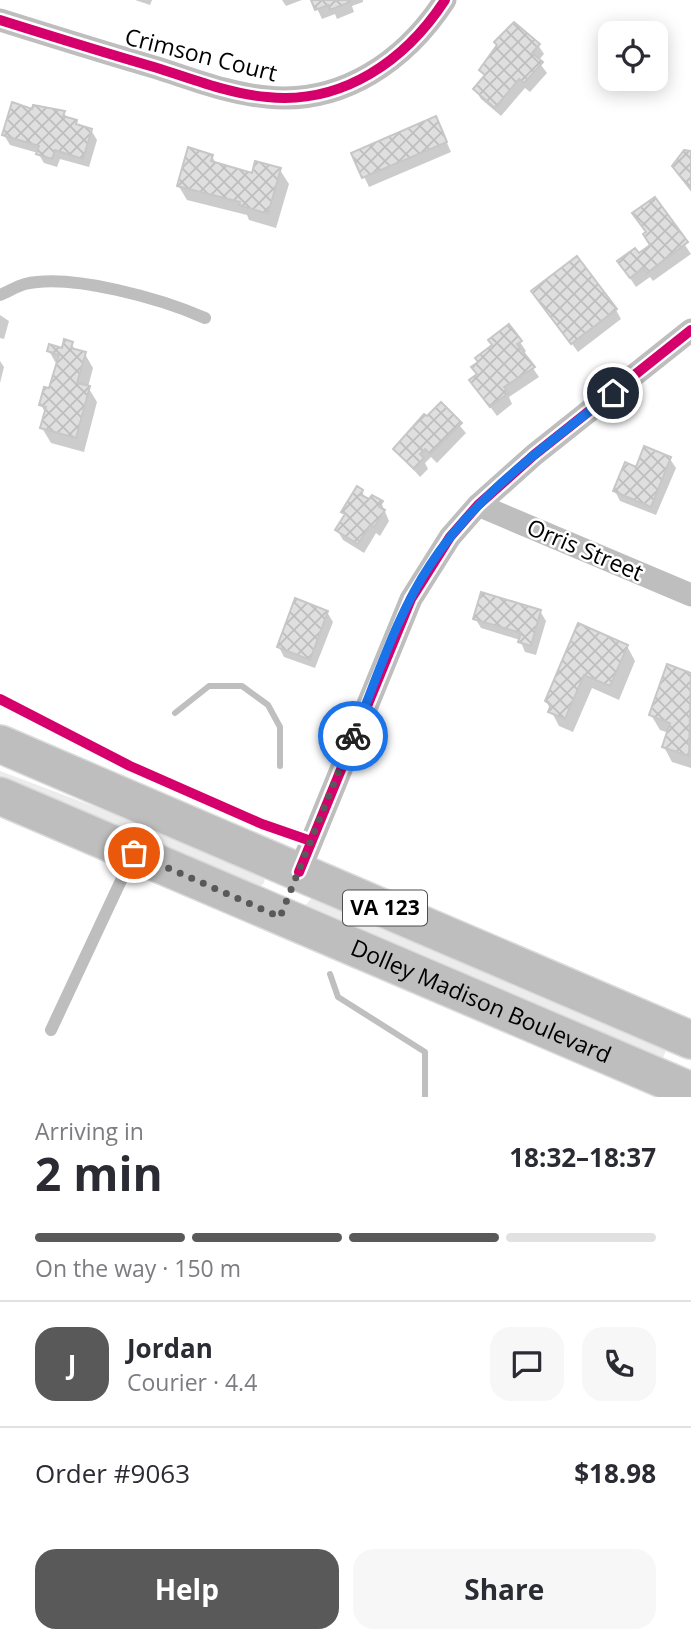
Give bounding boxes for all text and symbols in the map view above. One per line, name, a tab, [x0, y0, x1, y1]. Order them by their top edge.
street label: Crimson Court	[122, 20, 281, 88]
map controls	[598, 21, 668, 91]
button: locate	[598, 21, 668, 91]
pin	[583, 363, 643, 423]
icon: home	[594, 374, 632, 412]
street label: Orris Street	[522, 510, 649, 588]
courier	[318, 701, 388, 771]
icon: bike	[334, 717, 372, 755]
pin	[104, 823, 164, 883]
icon: bag	[115, 834, 153, 872]
road number: VA 123	[343, 890, 427, 926]
street label: Dolley Madison Boulevard	[346, 931, 617, 1070]
text: Arriving in	[35, 1115, 144, 1147]
text: 18:32–18:37	[509, 1139, 656, 1175]
text: 2 min	[35, 1142, 163, 1204]
text: On the way · 150 m	[35, 1252, 241, 1284]
button: chat	[490, 1327, 564, 1401]
button: phone	[582, 1327, 656, 1401]
text: Jordan	[127, 1330, 213, 1366]
text: J	[68, 1346, 76, 1382]
text: Courier · 4.4	[127, 1366, 257, 1398]
text: Order #9063	[35, 1455, 190, 1491]
text: $18.98	[574, 1455, 656, 1491]
button: Help	[35, 1549, 339, 1629]
button: Share	[353, 1549, 656, 1629]

